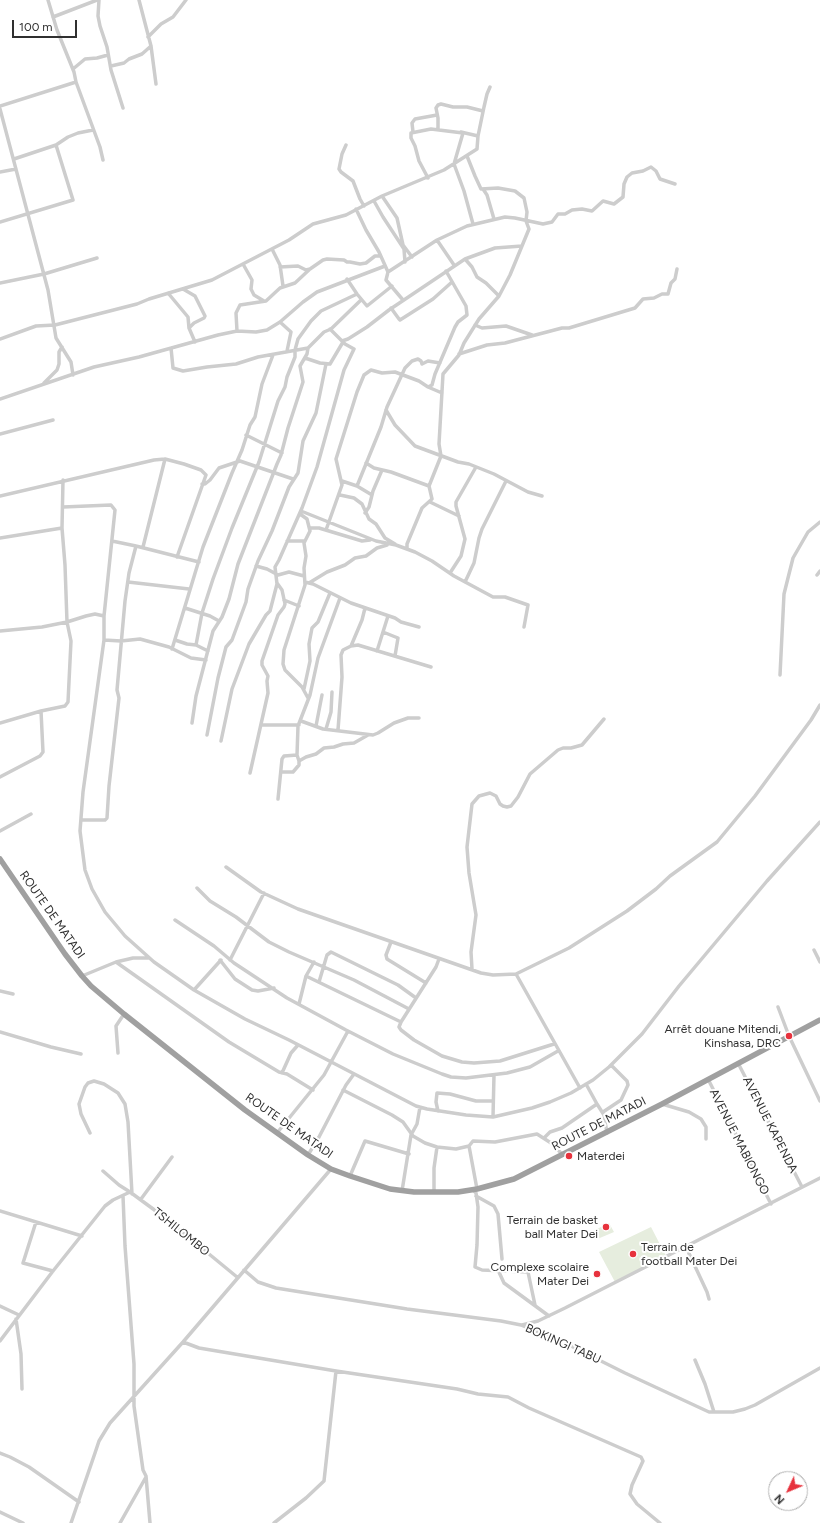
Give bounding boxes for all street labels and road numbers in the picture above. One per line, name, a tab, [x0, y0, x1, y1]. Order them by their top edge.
street label: ROUTE DE MATADI	[16, 868, 88, 962]
street label: AVENUE KAPENDA	[740, 1074, 800, 1176]
street label: AVENUE MABIONGO	[706, 1087, 772, 1197]
street label: ROUTE DE MATADI	[242, 1090, 336, 1162]
street label: ROUTE DE MATADI	[550, 1094, 648, 1154]
street label: TSHILOMBO	[150, 1205, 212, 1259]
street label: BOKINGI TABU	[523, 1321, 603, 1367]

